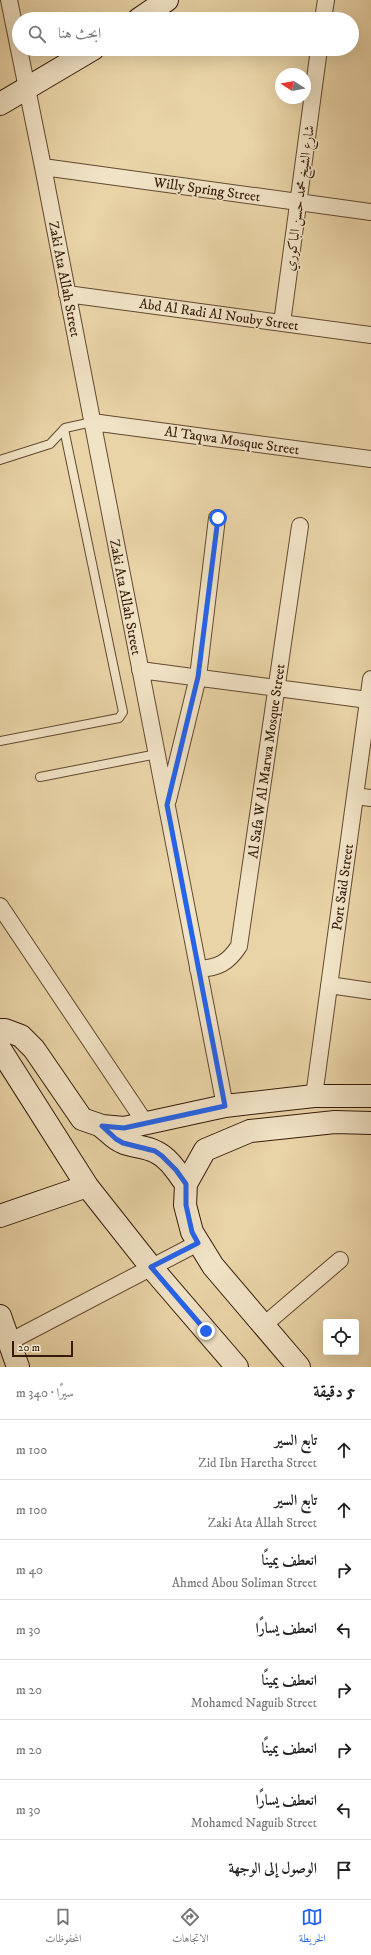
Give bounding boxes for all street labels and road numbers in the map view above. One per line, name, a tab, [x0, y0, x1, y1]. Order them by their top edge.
street label: شارع الشيخ محمد حسن الباكوري	[281, 124, 322, 273]
street label: Willy Spring Street	[151, 173, 262, 206]
street label: Zaki Ata Allah Street	[44, 220, 84, 339]
street label: Abd Al Radi Al Nouby Street	[138, 295, 300, 335]
street label: Al Taqwa Mosque Street	[163, 423, 301, 459]
street label: Zaki Ata Allah Street	[105, 538, 145, 657]
street label: Al Safa W Al Marwa Mosque Street	[244, 662, 290, 860]
street label: Port Said Street	[328, 842, 358, 932]

